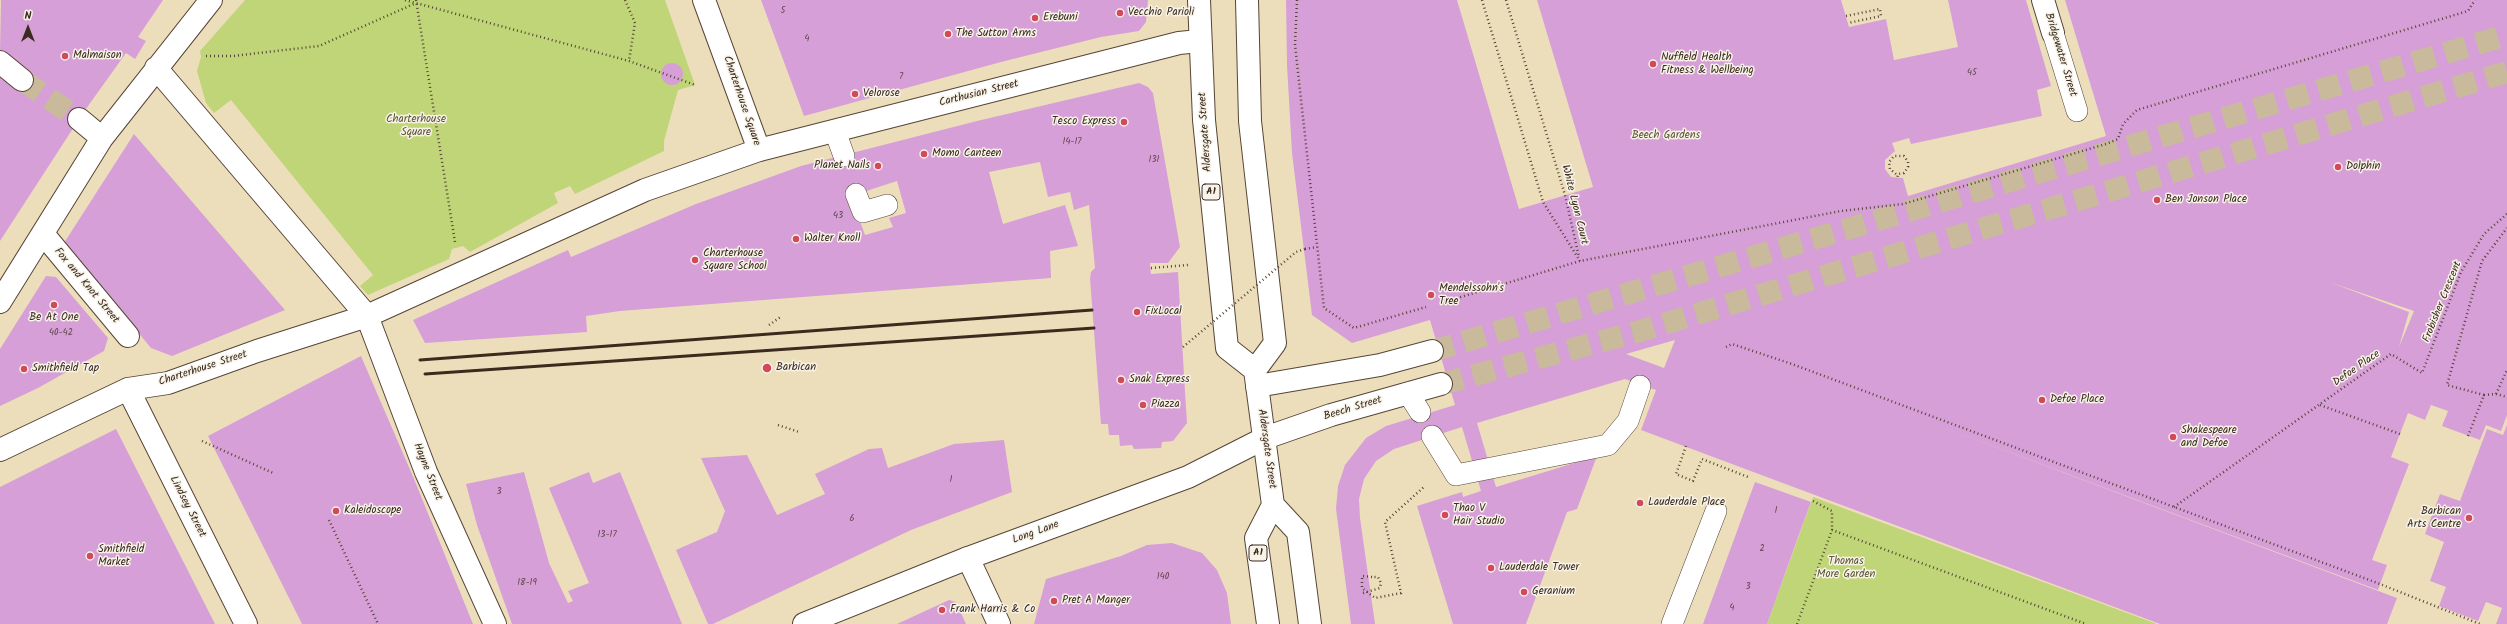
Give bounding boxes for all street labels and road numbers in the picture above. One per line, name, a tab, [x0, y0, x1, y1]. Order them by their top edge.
street label: Bridgewater Street	[2041, 12, 2079, 98]
street label: Charterhouse Square	[719, 54, 763, 148]
street label: Carthusian Street	[938, 78, 1020, 110]
street label: Aldersgate Street	[1197, 92, 1215, 172]
street label: White Lyon Court	[1558, 164, 1590, 246]
road number: A1	[1202, 184, 1220, 200]
street label: Fox and Knot Street	[51, 245, 121, 327]
street label: Frobisher Crescent	[2421, 260, 2465, 344]
street label: Charterhouse Street	[157, 348, 249, 390]
street label: Defoe Place	[2331, 348, 2383, 390]
street label: Beech Street	[1322, 394, 1384, 424]
street label: Aldersgate Street	[1254, 408, 1278, 490]
street label: Hayne Street	[409, 441, 445, 503]
street label: Lindsey Street	[166, 474, 208, 540]
street label: Long Lane	[1011, 519, 1061, 547]
road number: A1	[1249, 545, 1267, 561]

